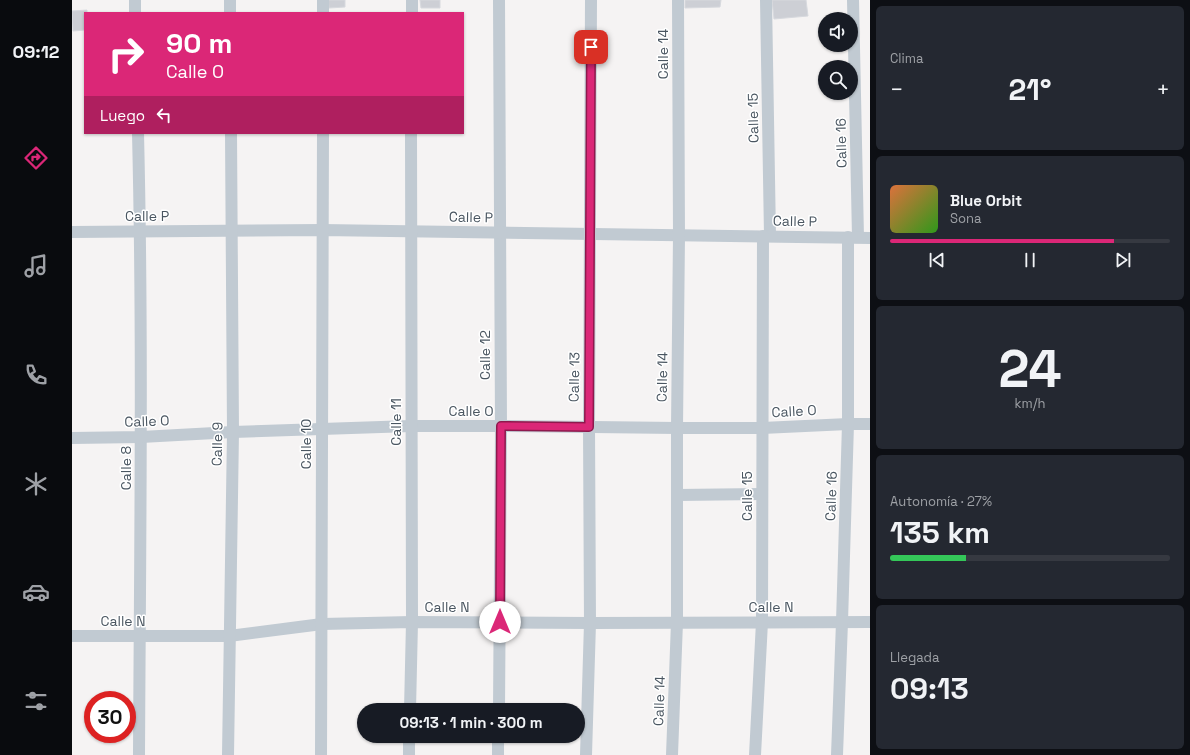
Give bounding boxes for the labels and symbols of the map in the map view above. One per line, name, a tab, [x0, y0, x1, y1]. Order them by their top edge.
street label: Calle 14	[654, 29, 672, 79]
pin	[574, 30, 608, 64]
street label: Calle 15	[744, 93, 762, 143]
street label: Calle 16	[832, 118, 850, 168]
street label: Calle P	[125, 207, 169, 225]
street label: Calle P	[449, 208, 493, 226]
street label: Calle P	[773, 212, 817, 230]
street label: Calle 12	[476, 330, 494, 380]
street label: Calle 14	[653, 351, 671, 402]
street label: Calle 13	[565, 352, 583, 402]
street label: Calle 11	[387, 398, 405, 446]
street label: Calle O	[771, 401, 817, 421]
street label: Calle O	[448, 402, 494, 420]
street label: Calle O	[124, 411, 170, 431]
street label: Calle 10	[297, 419, 315, 469]
street label: Calle 9	[208, 422, 226, 466]
street label: Calle 8	[117, 445, 135, 490]
street label: Calle 15	[738, 471, 756, 521]
street label: Calle 16	[821, 471, 841, 521]
street label: Calle N	[424, 598, 470, 616]
street label: Calle N	[748, 598, 794, 616]
position arrow	[479, 601, 521, 643]
street label: Calle N	[100, 612, 146, 630]
street label: Calle 14	[649, 675, 669, 726]
speed limit sign: 30	[84, 691, 136, 743]

